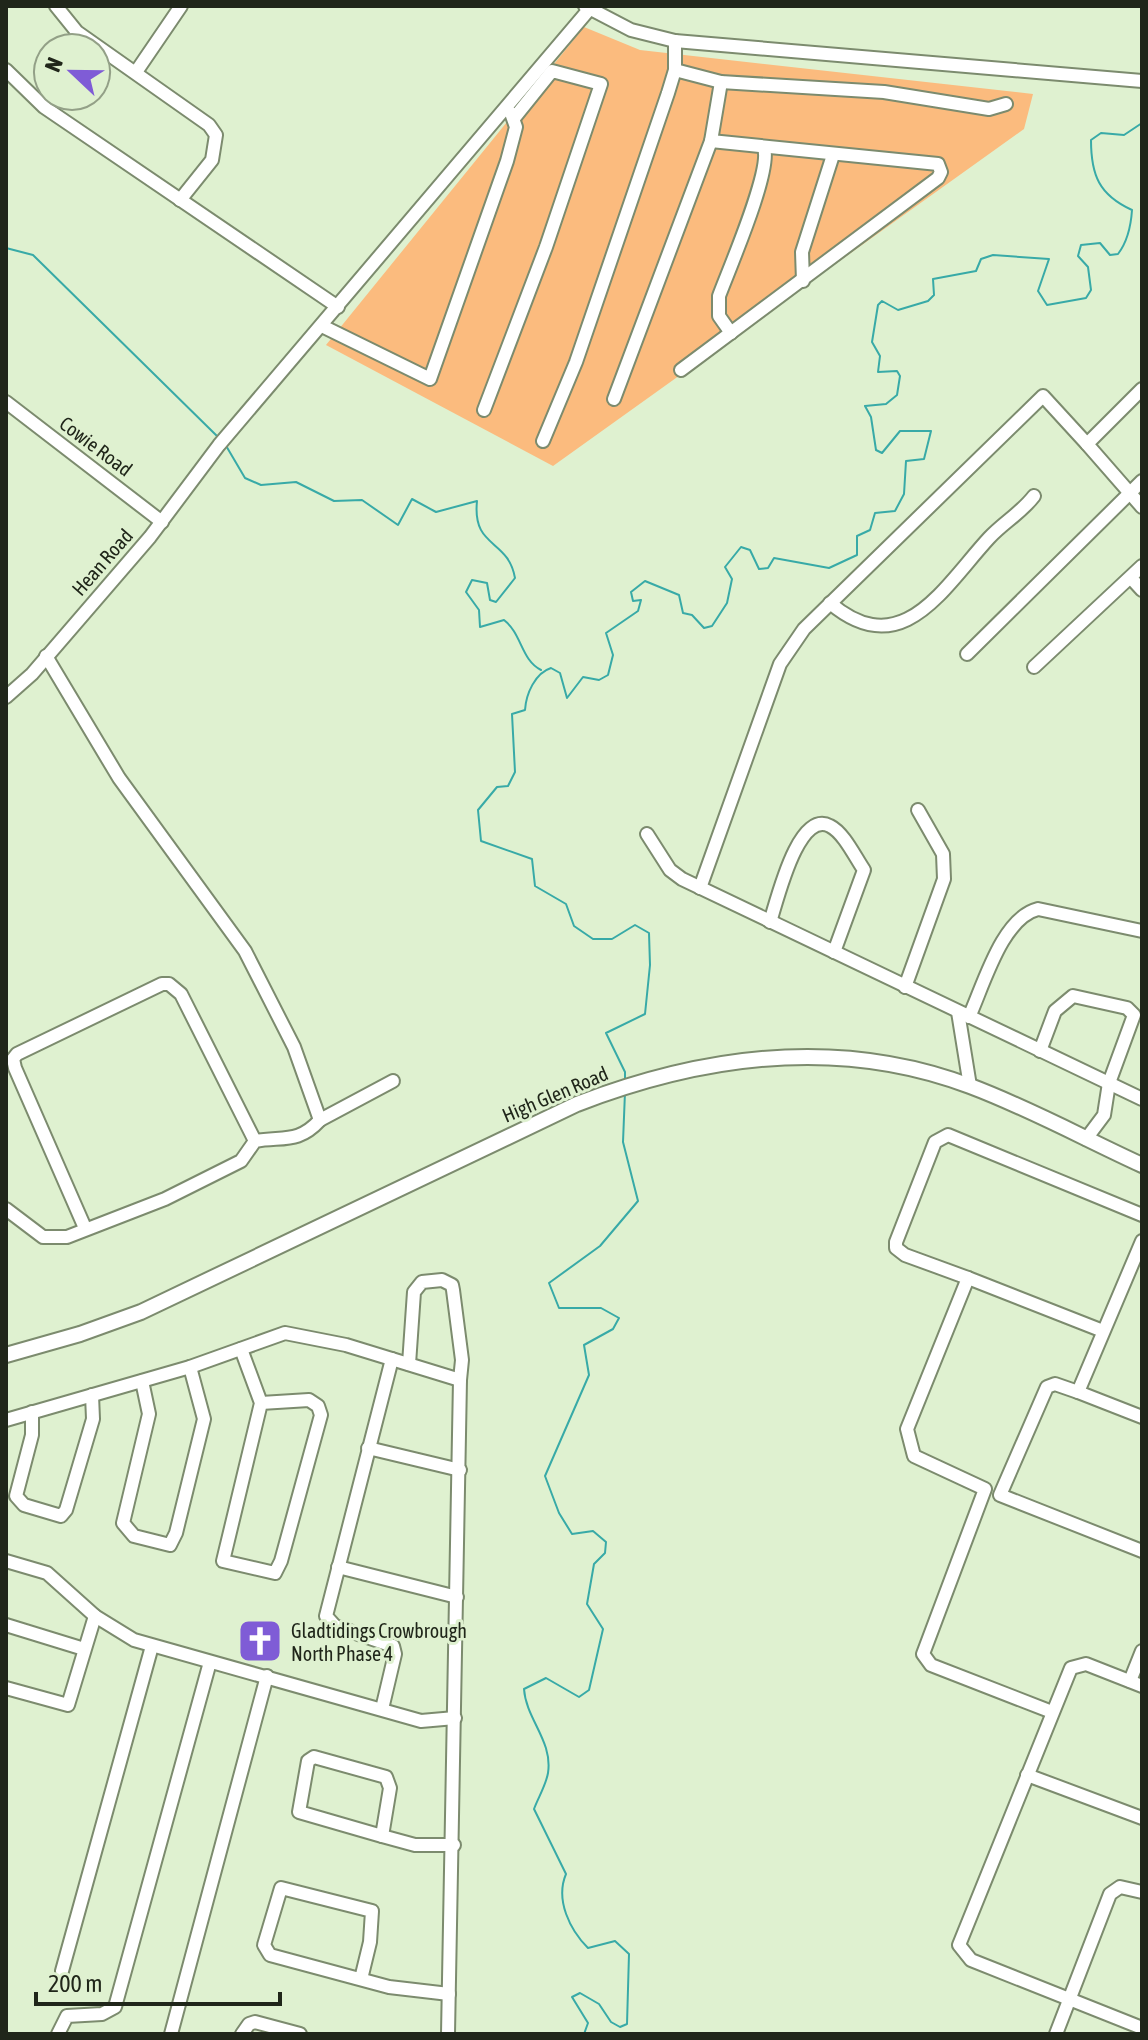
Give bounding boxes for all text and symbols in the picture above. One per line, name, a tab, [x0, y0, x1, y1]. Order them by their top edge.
north arrow	[32, 32, 112, 112]
text: N	[39, 54, 68, 75]
street label: Cowie Road	[55, 411, 137, 481]
street label: Hean Road	[67, 524, 137, 600]
street label: High Glen Road	[499, 1061, 611, 1127]
church icon: Gladtidings Crowbrough North Phase 4	[236, 1617, 284, 1665]
place label: Gladtidings Crowbrough North Phase 4	[291, 1619, 467, 1665]
scale bar	[36, 1956, 280, 2006]
text: 200 m	[48, 1970, 102, 1997]

